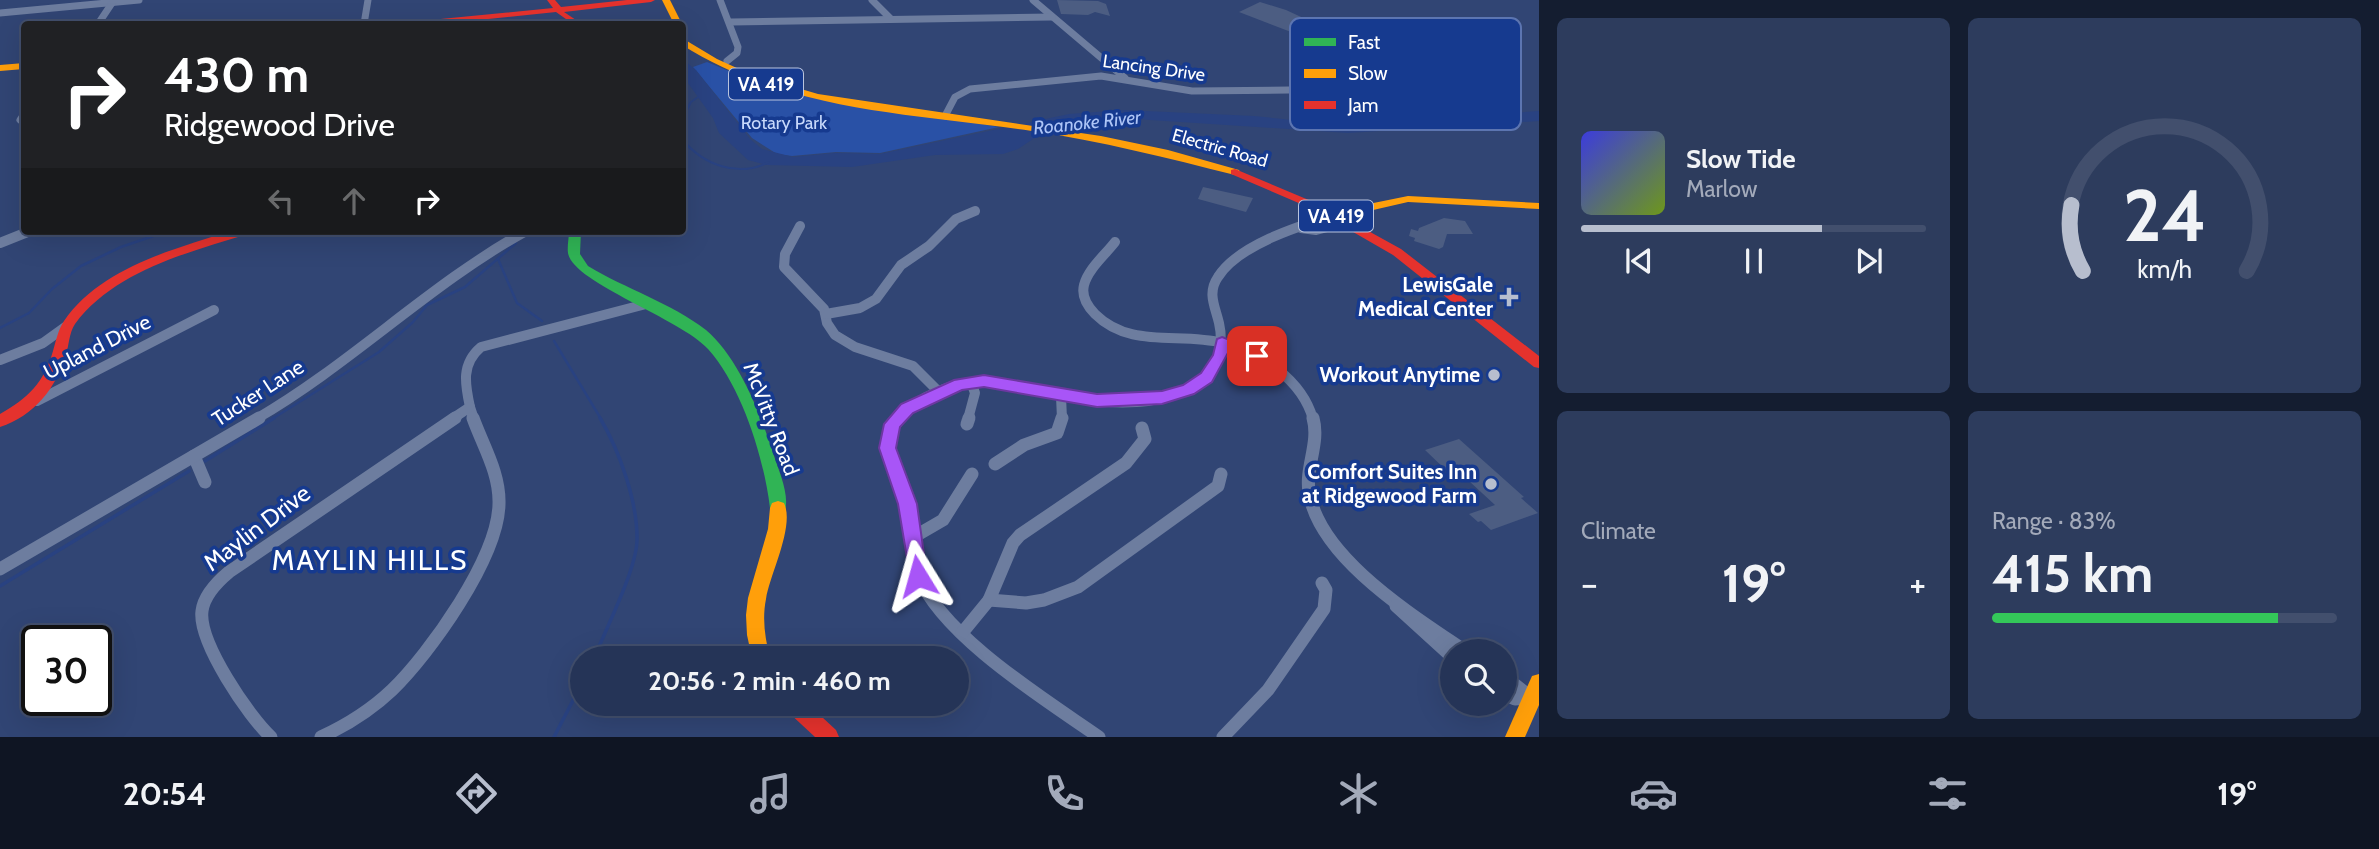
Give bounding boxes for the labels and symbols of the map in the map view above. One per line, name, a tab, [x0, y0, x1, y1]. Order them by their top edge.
legend	[1290, 18, 1521, 130]
text: Fast	[1348, 31, 1381, 54]
street label: Lancing Drive	[1101, 50, 1207, 86]
text: Slow	[1348, 62, 1388, 85]
road number: VA 419	[729, 68, 803, 100]
text: Jam	[1347, 94, 1378, 117]
water label: Roanoke River	[1032, 105, 1143, 140]
park label: Rotary Park	[741, 112, 828, 134]
street label: Electric Road	[1170, 124, 1270, 172]
road number: VA 419	[1299, 200, 1373, 232]
place label: LewisGale Medical Center	[1358, 272, 1493, 321]
marker: LewisGale Medical Center	[1499, 287, 1519, 307]
street label: Upland Drive	[39, 309, 155, 384]
pin	[1227, 326, 1287, 386]
street label: Tucker Lane	[207, 354, 308, 431]
street label: McVitty Road	[738, 359, 804, 479]
place label: Workout Anytime	[1319, 362, 1480, 387]
marker: Workout Anytime	[1486, 367, 1502, 383]
place label: Comfort Suites Inn at Ridgewood Farm	[1302, 459, 1477, 508]
marker: Comfort Suites Inn at Ridgewood Farm	[1483, 476, 1499, 492]
street label: Maylin Drive	[198, 478, 316, 577]
position arrow	[881, 539, 955, 613]
district label: MAYLIN HILLS	[272, 543, 468, 577]
speed limit sign: 30	[21, 625, 112, 716]

